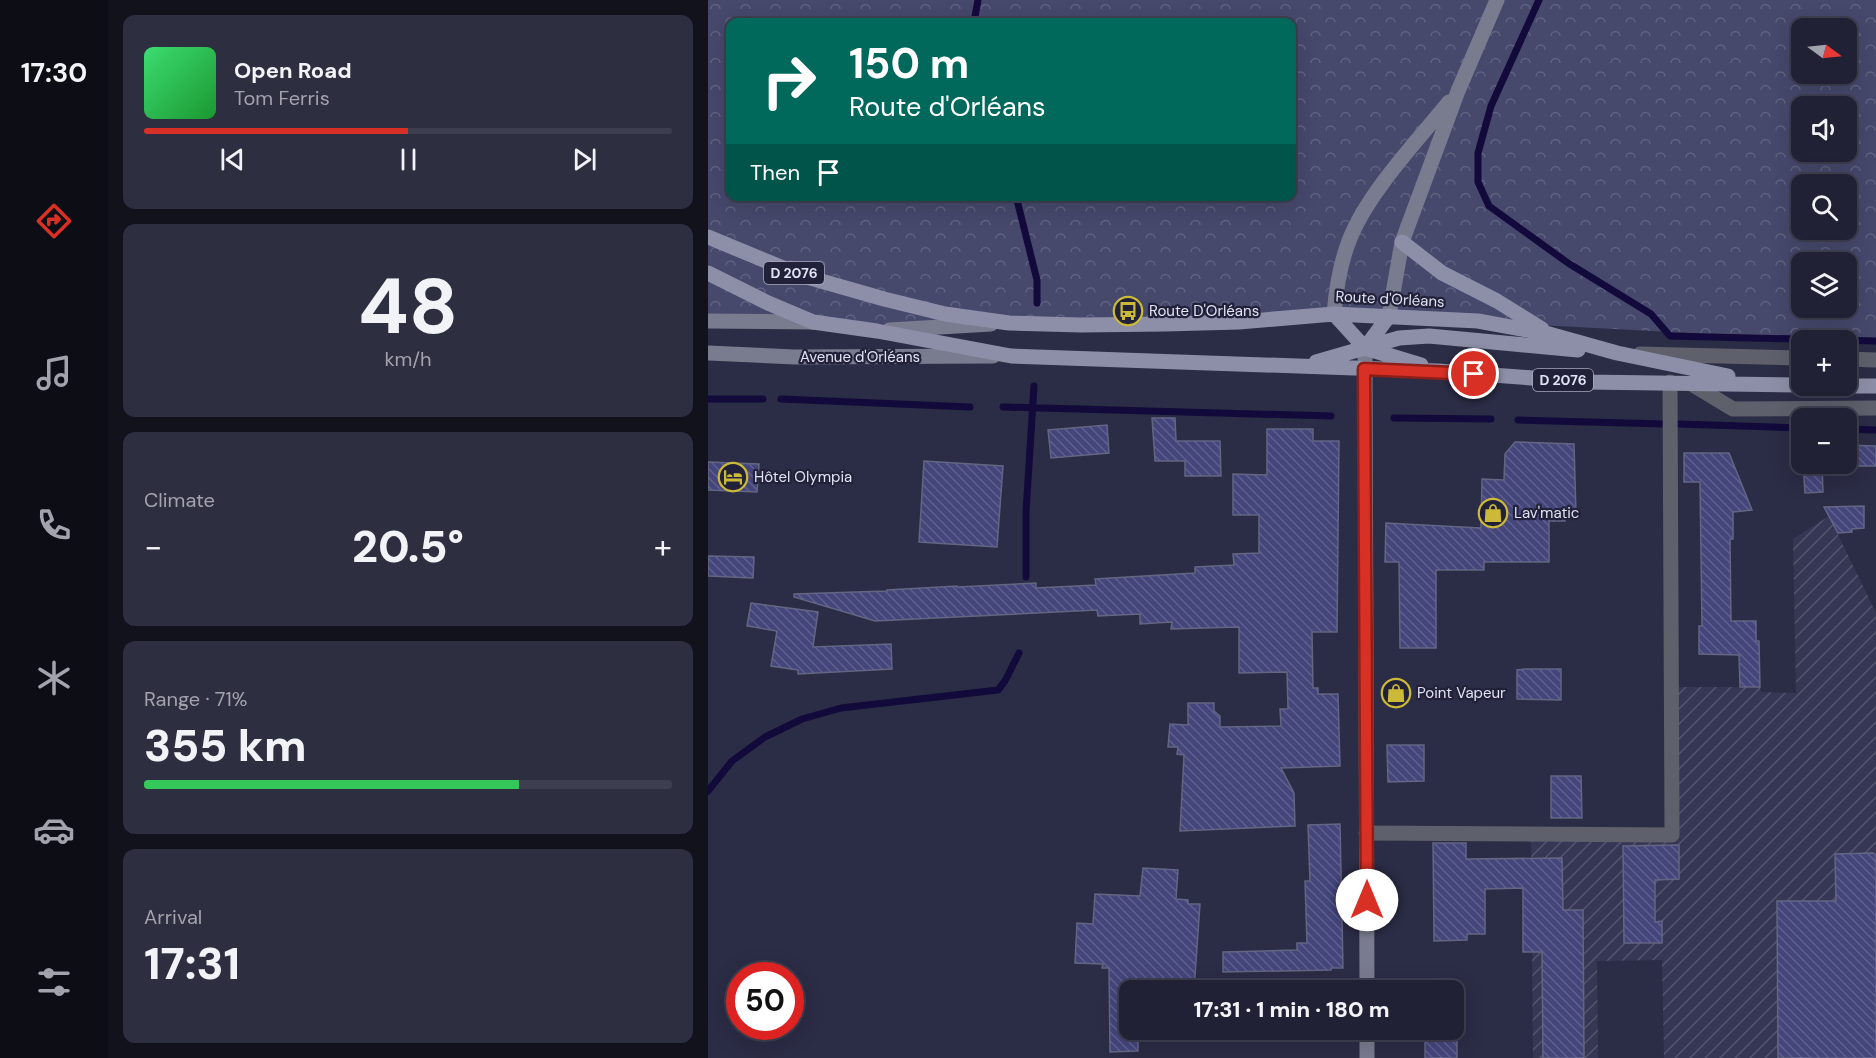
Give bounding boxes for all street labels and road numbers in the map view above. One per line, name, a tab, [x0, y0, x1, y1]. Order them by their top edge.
road number: D 2076	[764, 262, 824, 284]
street label: Route d'Orléans	[1335, 286, 1445, 312]
street label: Avenue d'Orléans	[800, 347, 920, 367]
road number: D 2076	[1533, 369, 1593, 391]

